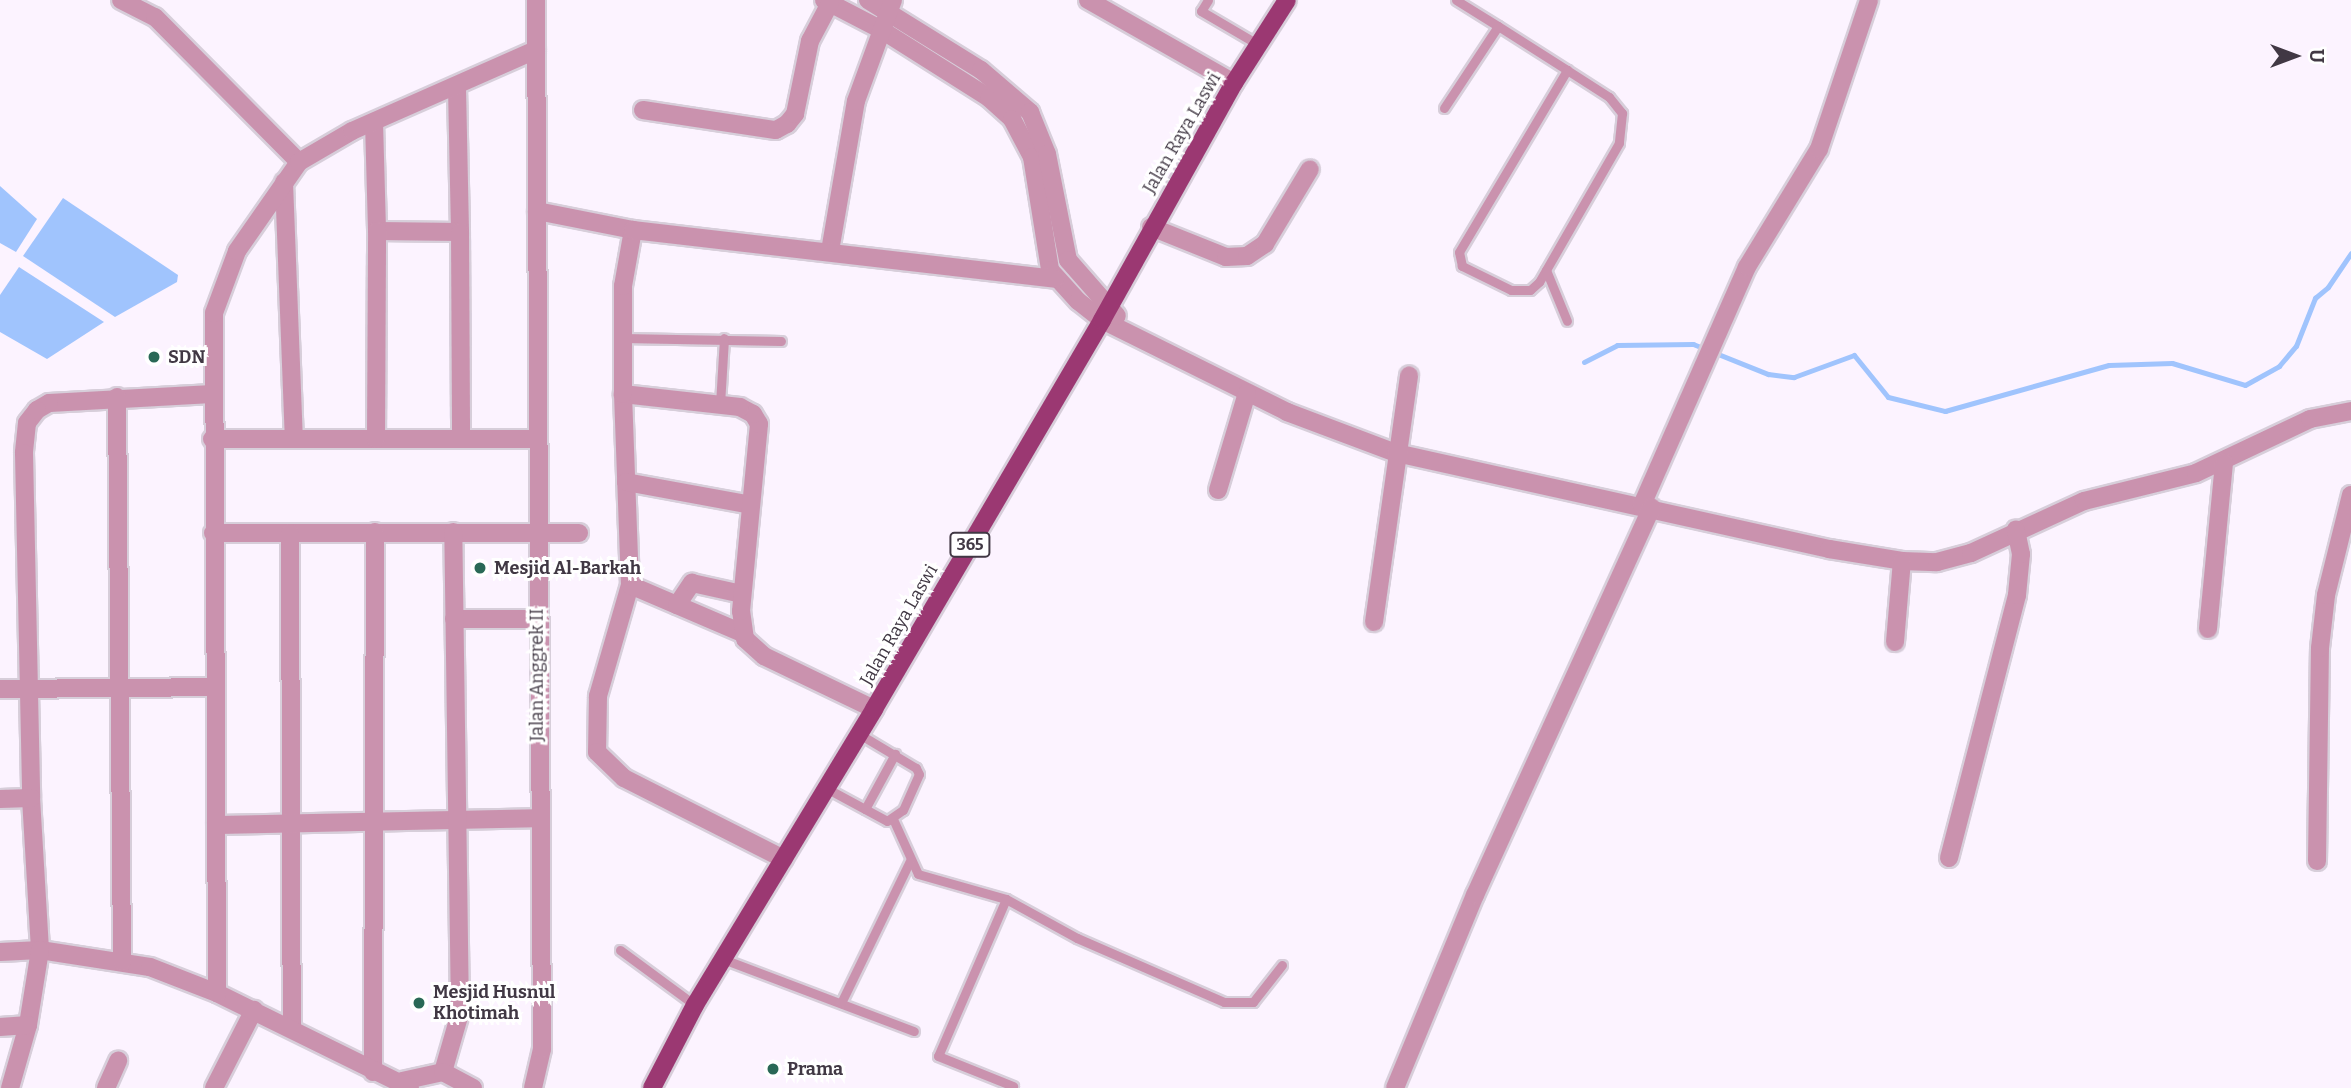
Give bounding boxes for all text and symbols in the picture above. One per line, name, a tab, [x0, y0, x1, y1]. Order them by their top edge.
north arrow	[2260, 21, 2330, 91]
text: U	[2305, 49, 2328, 63]
street label: Jalan Raya Laswi	[1139, 69, 1225, 197]
place label: SDN	[168, 346, 205, 368]
marker: SDN	[146, 349, 162, 365]
road number: 365	[949, 532, 991, 558]
place label: Mesjid Al-Barkah	[494, 557, 641, 579]
marker: Mesjid Al-Barkah	[472, 560, 488, 576]
street label: Jalan Raya Laswi	[856, 561, 942, 689]
street label: Jalan Anggrek II	[526, 609, 548, 741]
place label: Mesjid Husnul Khotimah	[433, 982, 555, 1024]
marker: Mesjid Husnul Khotimah	[411, 995, 427, 1011]
place label: Prama	[787, 1058, 843, 1080]
marker: Prama	[765, 1061, 781, 1077]

